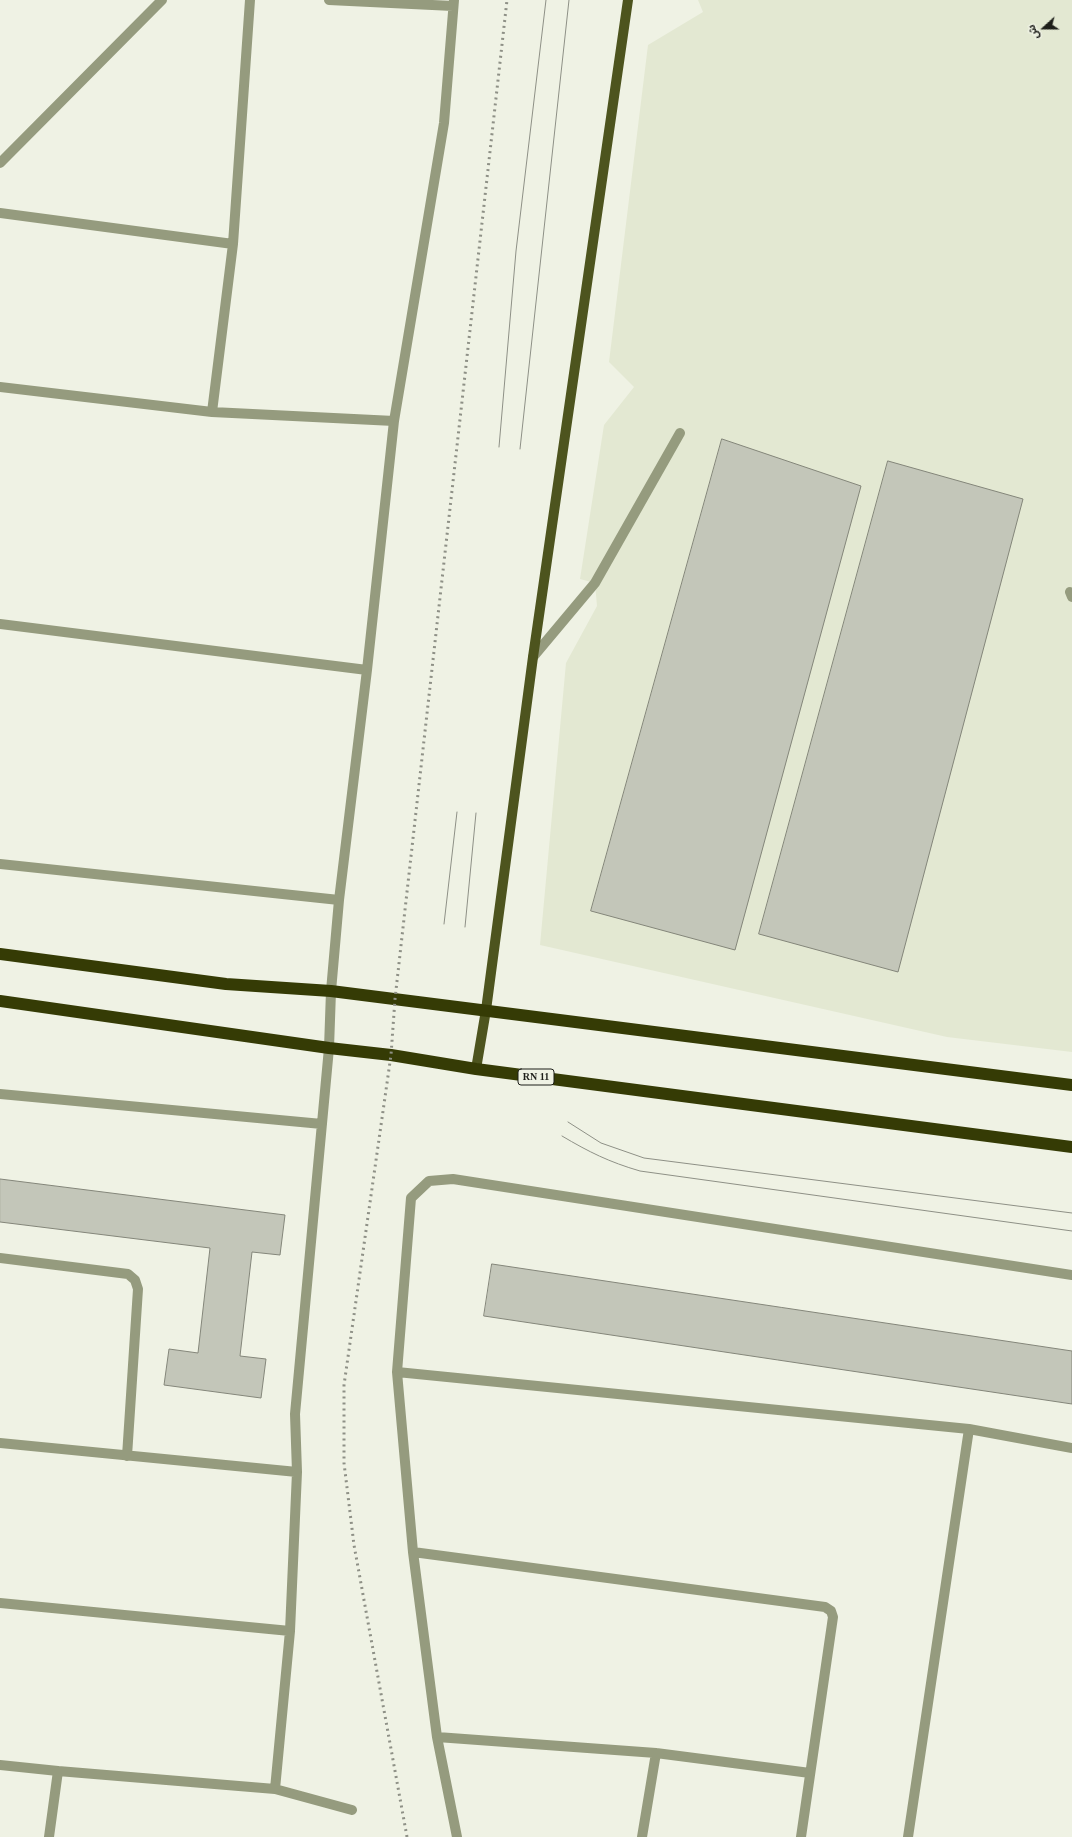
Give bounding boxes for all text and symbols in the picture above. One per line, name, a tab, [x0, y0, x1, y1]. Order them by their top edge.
north arrow	[1024, 8, 1064, 48]
text: ش	[1024, 23, 1041, 41]
road number: RN 11	[518, 1069, 554, 1085]

